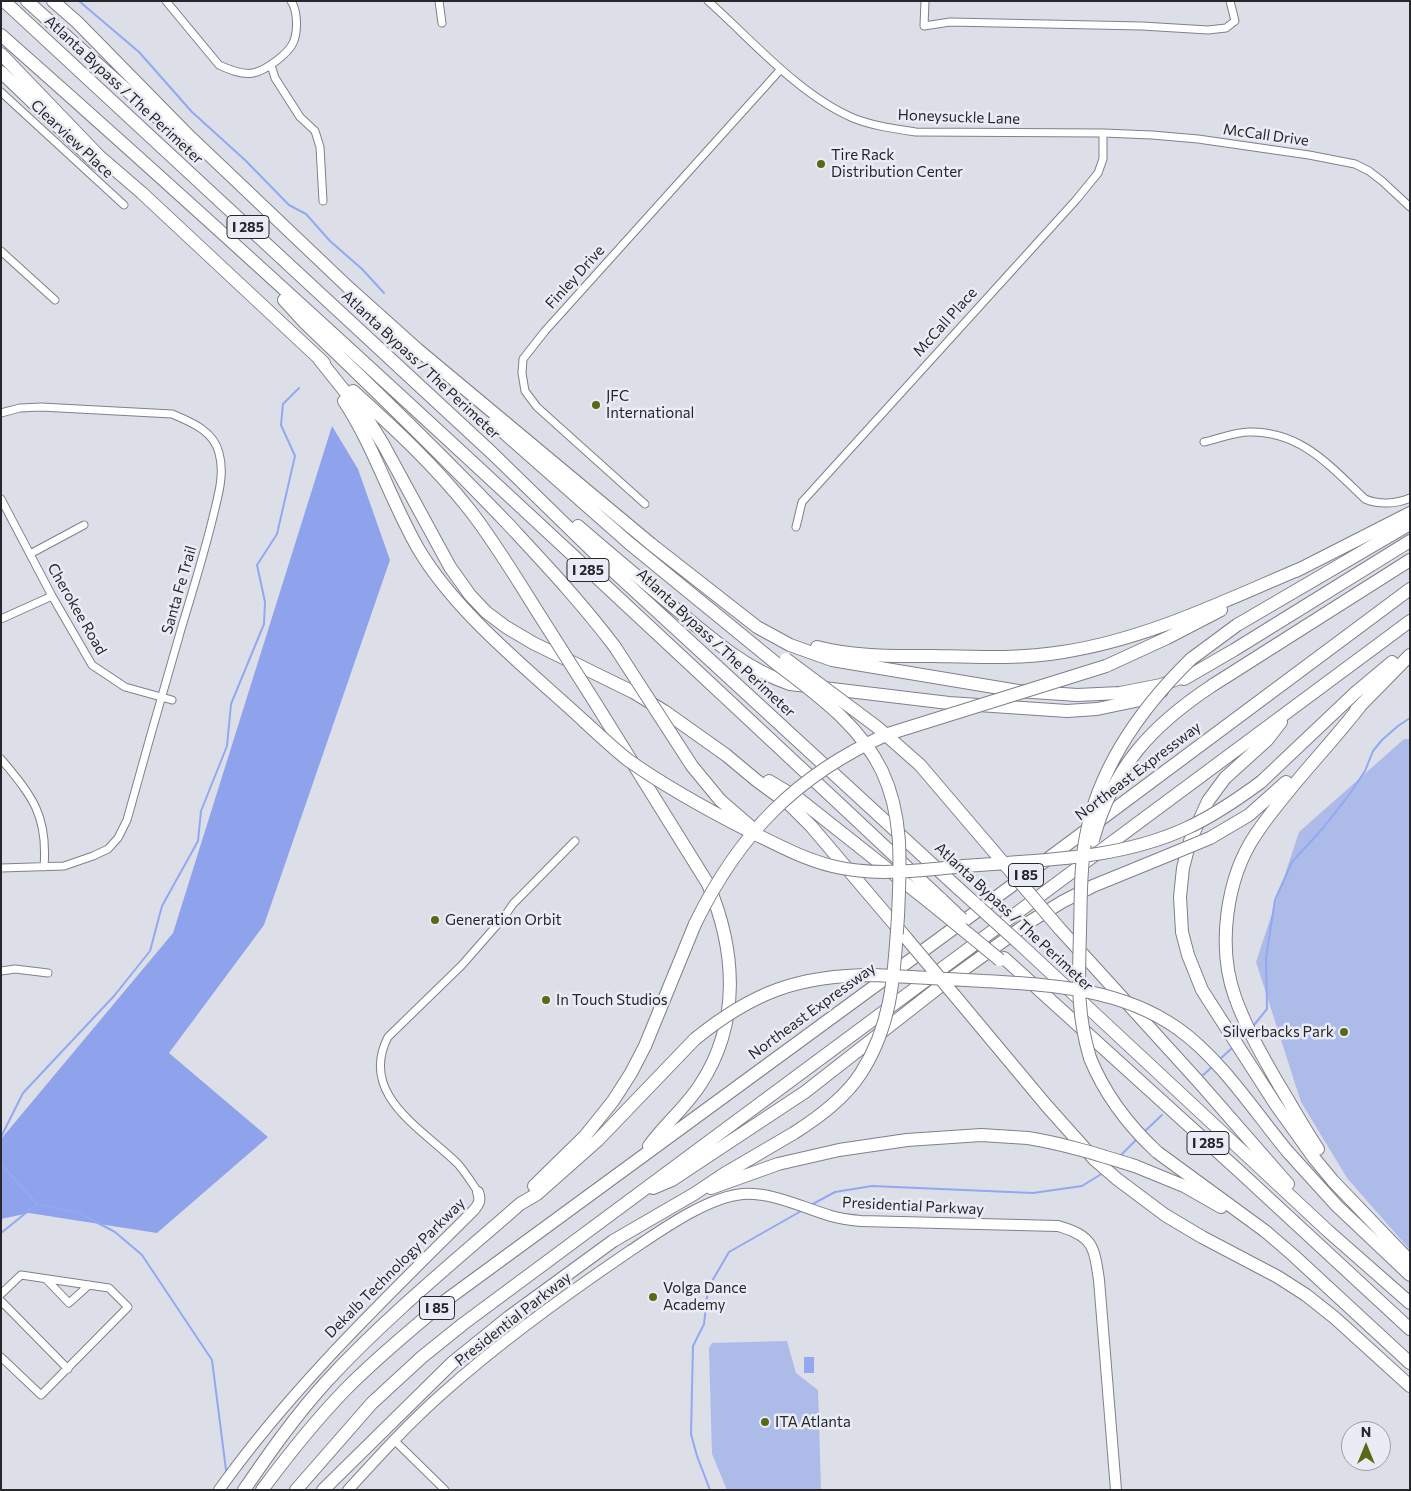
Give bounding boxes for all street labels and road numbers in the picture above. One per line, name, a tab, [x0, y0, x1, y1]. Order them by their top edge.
street label: Atlanta Bypass / The Perimeter	[41, 12, 207, 168]
street label: Clearview Place	[27, 96, 117, 182]
street label: Honeysuckle Lane	[897, 106, 1021, 128]
street label: McCall Drive	[1222, 120, 1310, 150]
road number: I 285	[227, 216, 269, 238]
street label: Finley Drive	[542, 241, 608, 313]
street label: McCall Place	[909, 284, 981, 360]
street label: Atlanta Bypass / The Perimeter	[338, 287, 504, 443]
street label: Santa Fe Trail	[158, 544, 200, 636]
road number: I 285	[567, 558, 609, 582]
street label: Cherokee Road	[43, 560, 111, 658]
street label: Atlanta Bypass / The Perimeter	[633, 565, 799, 721]
street label: Northeast Expressway	[1072, 718, 1204, 824]
street label: Atlanta Bypass / The Perimeter	[931, 839, 1097, 995]
road number: I 85	[1008, 864, 1044, 886]
street label: Northeast Expressway	[745, 959, 879, 1063]
road number: I 285	[1187, 1132, 1229, 1154]
street label: Presidential Parkway	[842, 1193, 984, 1219]
street label: Dekalb Technology Parkway	[321, 1194, 469, 1342]
street label: Presidential Parkway	[451, 1268, 575, 1370]
road number: I 85	[420, 1296, 454, 1320]

